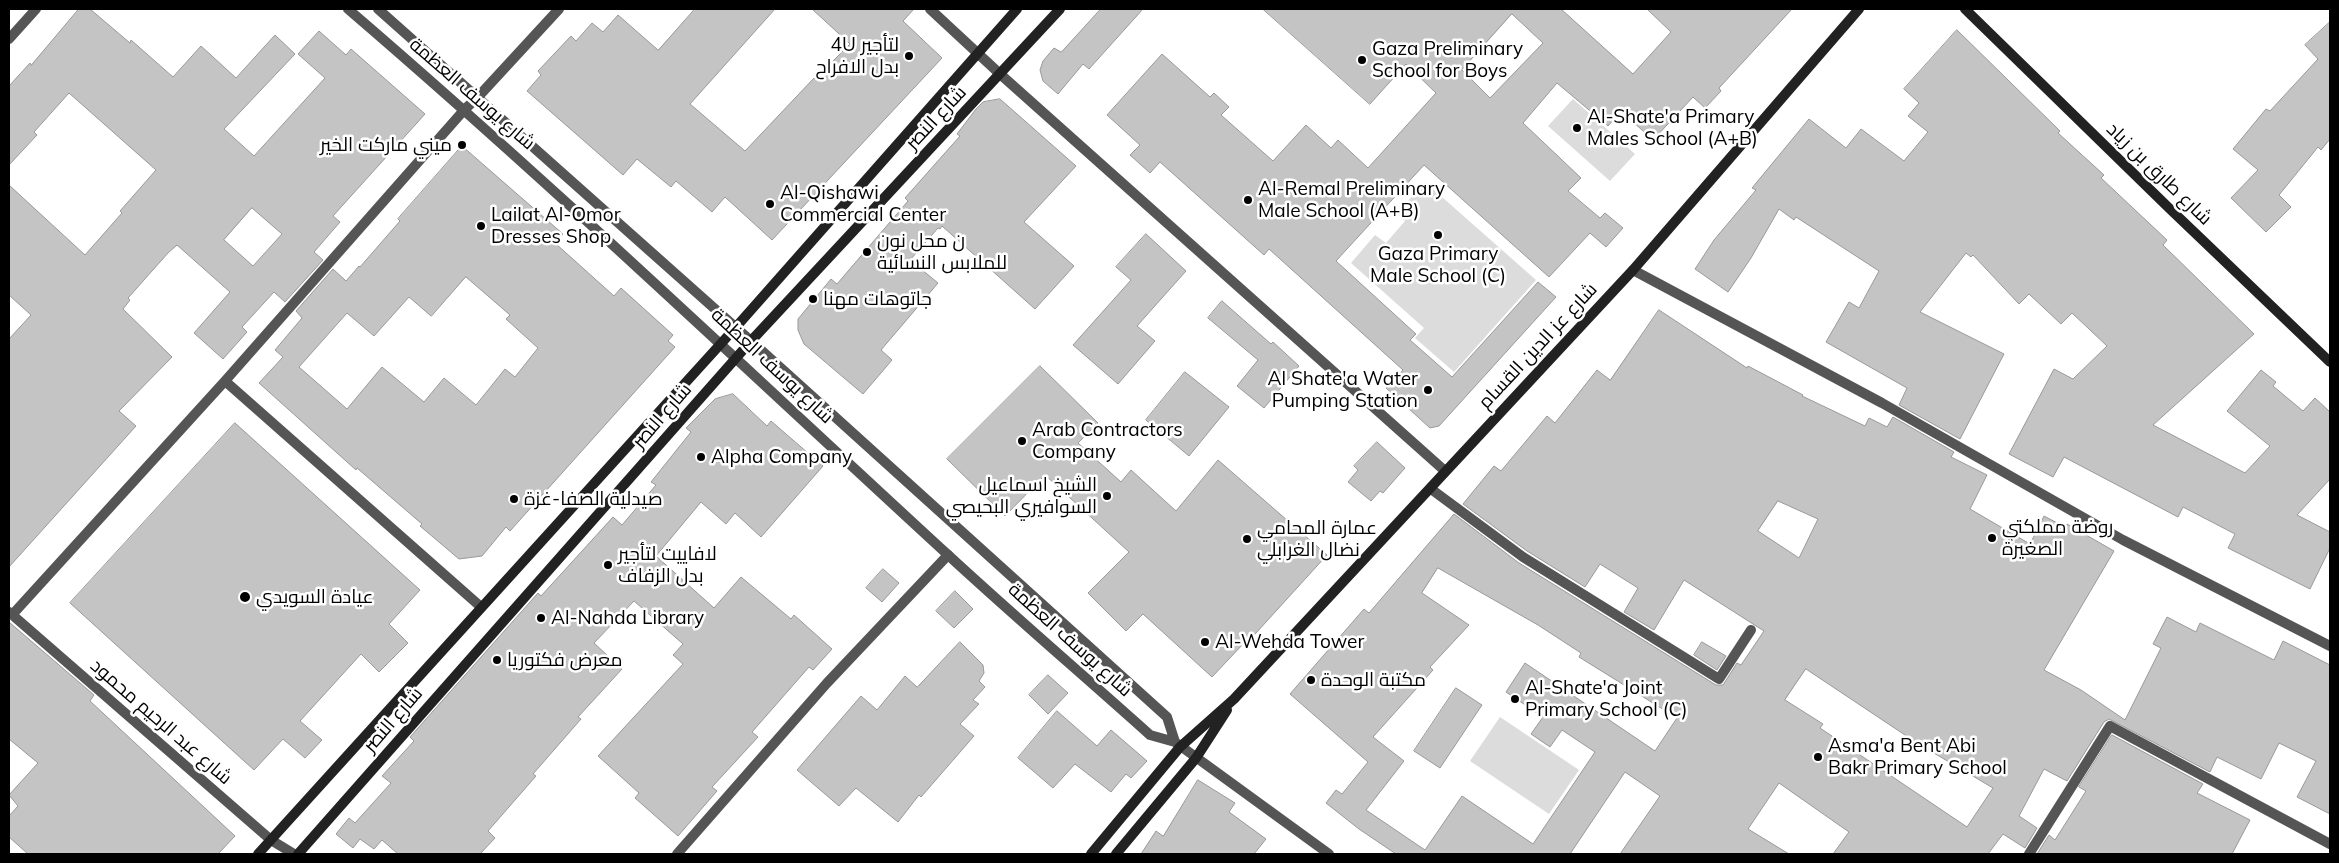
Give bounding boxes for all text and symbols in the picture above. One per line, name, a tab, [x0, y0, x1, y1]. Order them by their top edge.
street label: شارع يوسف العظمة	[405, 33, 539, 155]
place label: 4U لتأجير بدل الافراح	[815, 34, 899, 78]
place label: Gaza Preliminary School for Boys	[1372, 38, 1523, 82]
marker: 4U لتأجير بدل الافراح	[903, 50, 915, 62]
marker: Gaza Preliminary School for Boys	[1356, 54, 1368, 66]
street label: شارع النصر	[901, 81, 971, 155]
place label: Al-Shate'a Primary Males School (A+B)	[1587, 106, 1758, 150]
street label: شارع طارق بن زياد	[2102, 118, 2216, 230]
marker: Al-Shate'a Primary Males School (A+B)	[1571, 122, 1583, 134]
place label: ميني ماركت الخير	[320, 134, 452, 156]
marker: ميني ماركت الخير	[456, 139, 468, 151]
place label: Al-Remal Preliminary Male School (A+B)	[1258, 178, 1445, 222]
place label: Al-Qishawi Commercial Center	[780, 182, 946, 226]
marker: Al-Remal Preliminary Male School (A+B)	[1242, 194, 1254, 206]
marker: Al-Qishawi Commercial Center	[764, 198, 776, 210]
place label: Lailat Al-Omor Dresses Shop	[491, 204, 621, 248]
marker: Lailat Al-Omor Dresses Shop	[475, 220, 487, 232]
marker: Gaza Primary Male School (C)	[1432, 229, 1444, 241]
place label: ن محل نون للملابس النسائية	[877, 230, 1007, 274]
place label: Gaza Primary Male School (C)	[1370, 243, 1506, 287]
marker: ن محل نون للملابس النسائية	[861, 246, 873, 258]
street label: شارع عز الدين القسام	[1474, 278, 1602, 414]
place label: جاتوهات مهنا	[823, 288, 932, 310]
marker: جاتوهات مهنا	[807, 293, 819, 305]
street label: شارع يوسف العظمة	[706, 303, 838, 429]
place label: Al Shate'a Water Pumping Station	[1268, 368, 1418, 412]
street label: شارع النصر	[628, 379, 696, 453]
marker: Al Shate'a Water Pumping Station	[1422, 384, 1434, 396]
place label: Arab Contractors Company	[1032, 419, 1183, 463]
marker: Arab Contractors Company	[1016, 435, 1028, 447]
place label: Alpha Company	[711, 446, 852, 468]
marker: Alpha Company	[695, 451, 707, 463]
place label: الشيخ اسماعيل السوافيري البحيصي	[946, 474, 1097, 518]
place label: صيدلية الصفا-غزة	[524, 488, 663, 510]
marker: الشيخ اسماعيل السوافيري البحيصي	[1101, 490, 1113, 502]
marker: صيدلية الصفا-غزة	[508, 493, 520, 505]
place label: روضة مملكتي الصغيرة	[2002, 516, 2113, 560]
place label: عمارة المحامي نضال الغرابلي	[1257, 517, 1377, 561]
marker: روضة مملكتي الصغيرة	[1986, 532, 1998, 544]
marker: عمارة المحامي نضال الغرابلي	[1241, 533, 1253, 545]
place label: لافاييت لتأجير بدل الزفاف	[618, 543, 717, 587]
marker: لافاييت لتأجير بدل الزفاف	[602, 559, 614, 571]
street label: شارع يوسف العظمة	[1003, 578, 1137, 702]
place label: عيادة السويدي	[256, 586, 374, 608]
marker: عيادة السويدي	[238, 590, 252, 604]
place label: Al-Nahda Library	[551, 607, 704, 629]
marker: Al-Nahda Library	[535, 612, 547, 624]
place label: Al-Wehda Tower	[1215, 631, 1364, 653]
marker: Al-Wehda Tower	[1199, 636, 1211, 648]
place label: معرض فكتوريا	[507, 649, 622, 671]
street label: شارع عبد الرحيم محمود	[86, 654, 236, 790]
marker: معرض فكتوريا	[491, 654, 503, 666]
place label: مكتبة الوحدة	[1321, 669, 1426, 691]
marker: مكتبة الوحدة	[1305, 674, 1317, 686]
place label: Al-Shate'a Joint Primary School (C)	[1525, 677, 1688, 721]
street label: شارع النصر	[359, 683, 427, 757]
marker: Al-Shate'a Joint Primary School (C)	[1509, 693, 1521, 705]
place label: Asma'a Bent Abi Bakr Primary School	[1828, 735, 2007, 779]
marker: Asma'a Bent Abi Bakr Primary School	[1812, 751, 1824, 763]

